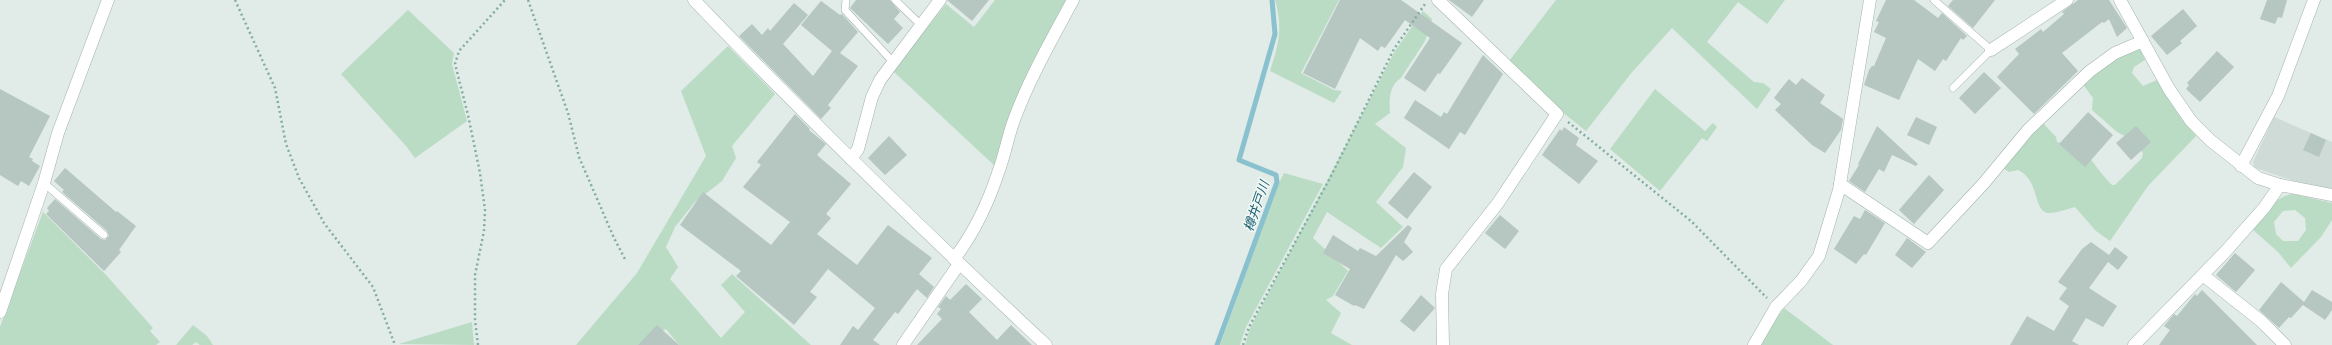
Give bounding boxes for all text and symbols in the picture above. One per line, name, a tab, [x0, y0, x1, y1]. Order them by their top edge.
water label: 樽井戸川	[1240, 177, 1273, 233]

